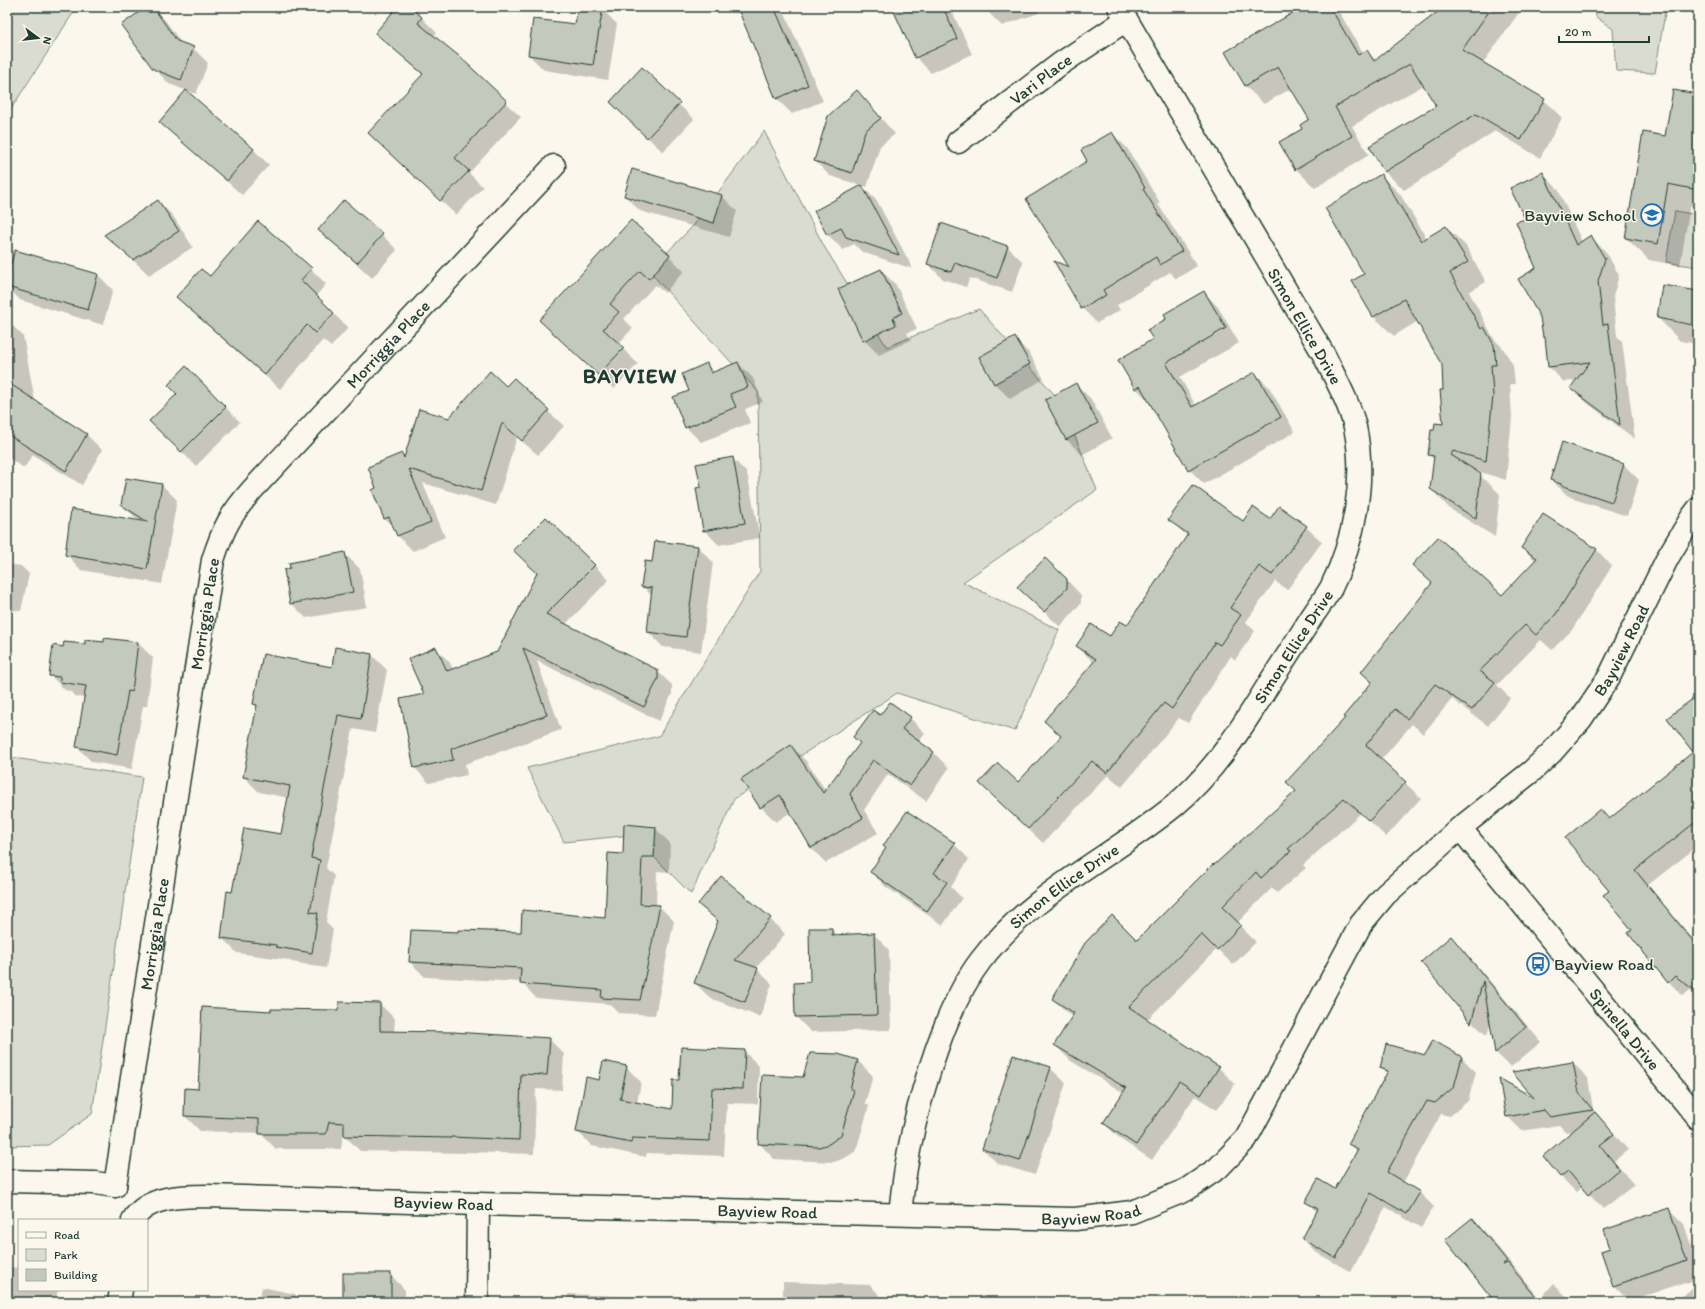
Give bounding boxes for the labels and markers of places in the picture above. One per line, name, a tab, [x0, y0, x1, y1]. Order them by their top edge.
school or university icon: Bayview School	[1639, 202, 1665, 228]
place label: Bayview School	[1524, 205, 1636, 225]
bus stop icon: Bayview Road	[1525, 951, 1551, 977]
place label: Bayview Road	[1554, 954, 1655, 974]

